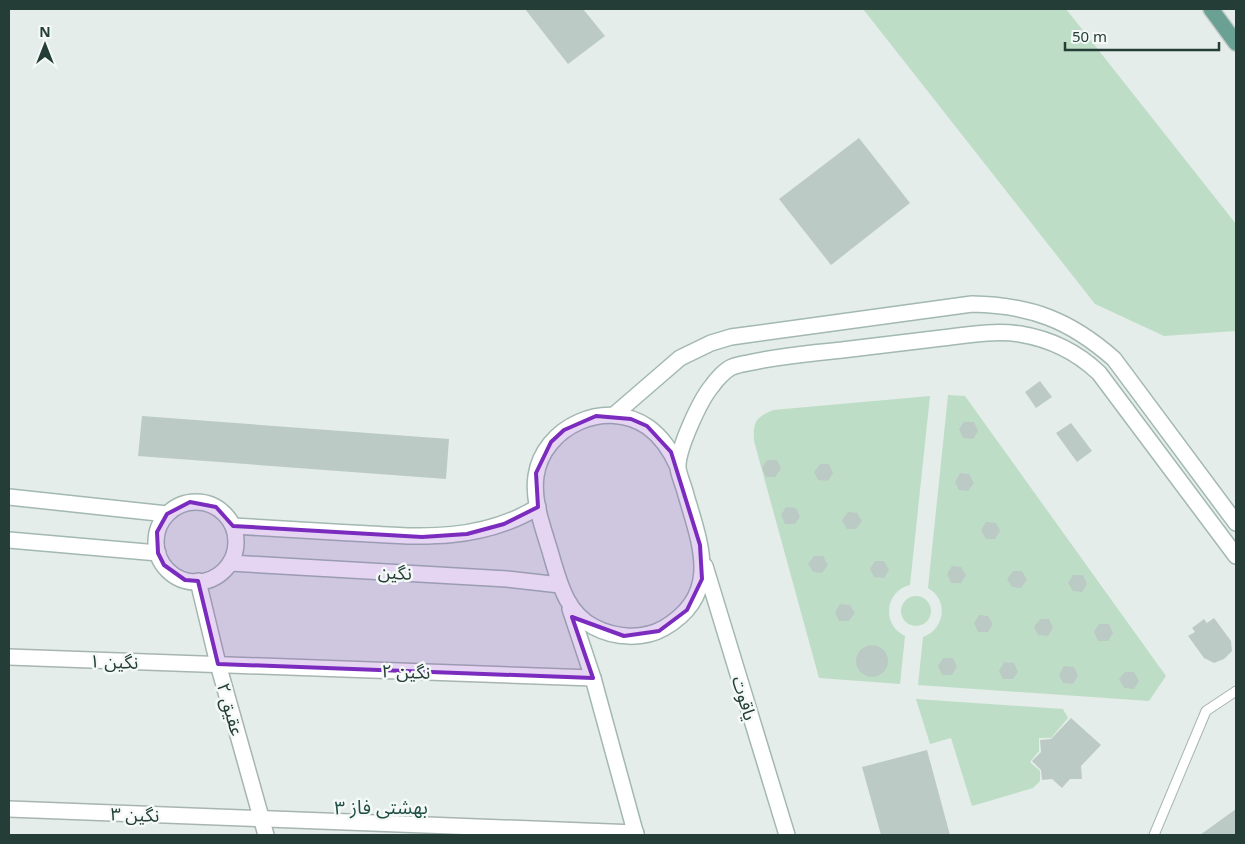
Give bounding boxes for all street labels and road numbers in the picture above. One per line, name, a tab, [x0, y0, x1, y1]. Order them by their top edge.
street label: نگین	[377, 559, 413, 585]
street label: نگین ۱	[89, 648, 139, 674]
street label: نگین ۲	[381, 658, 431, 684]
street label: یاقوت	[727, 673, 763, 723]
street label: عقیق ۲	[212, 680, 250, 738]
street label: نگین ۳	[110, 801, 160, 827]

